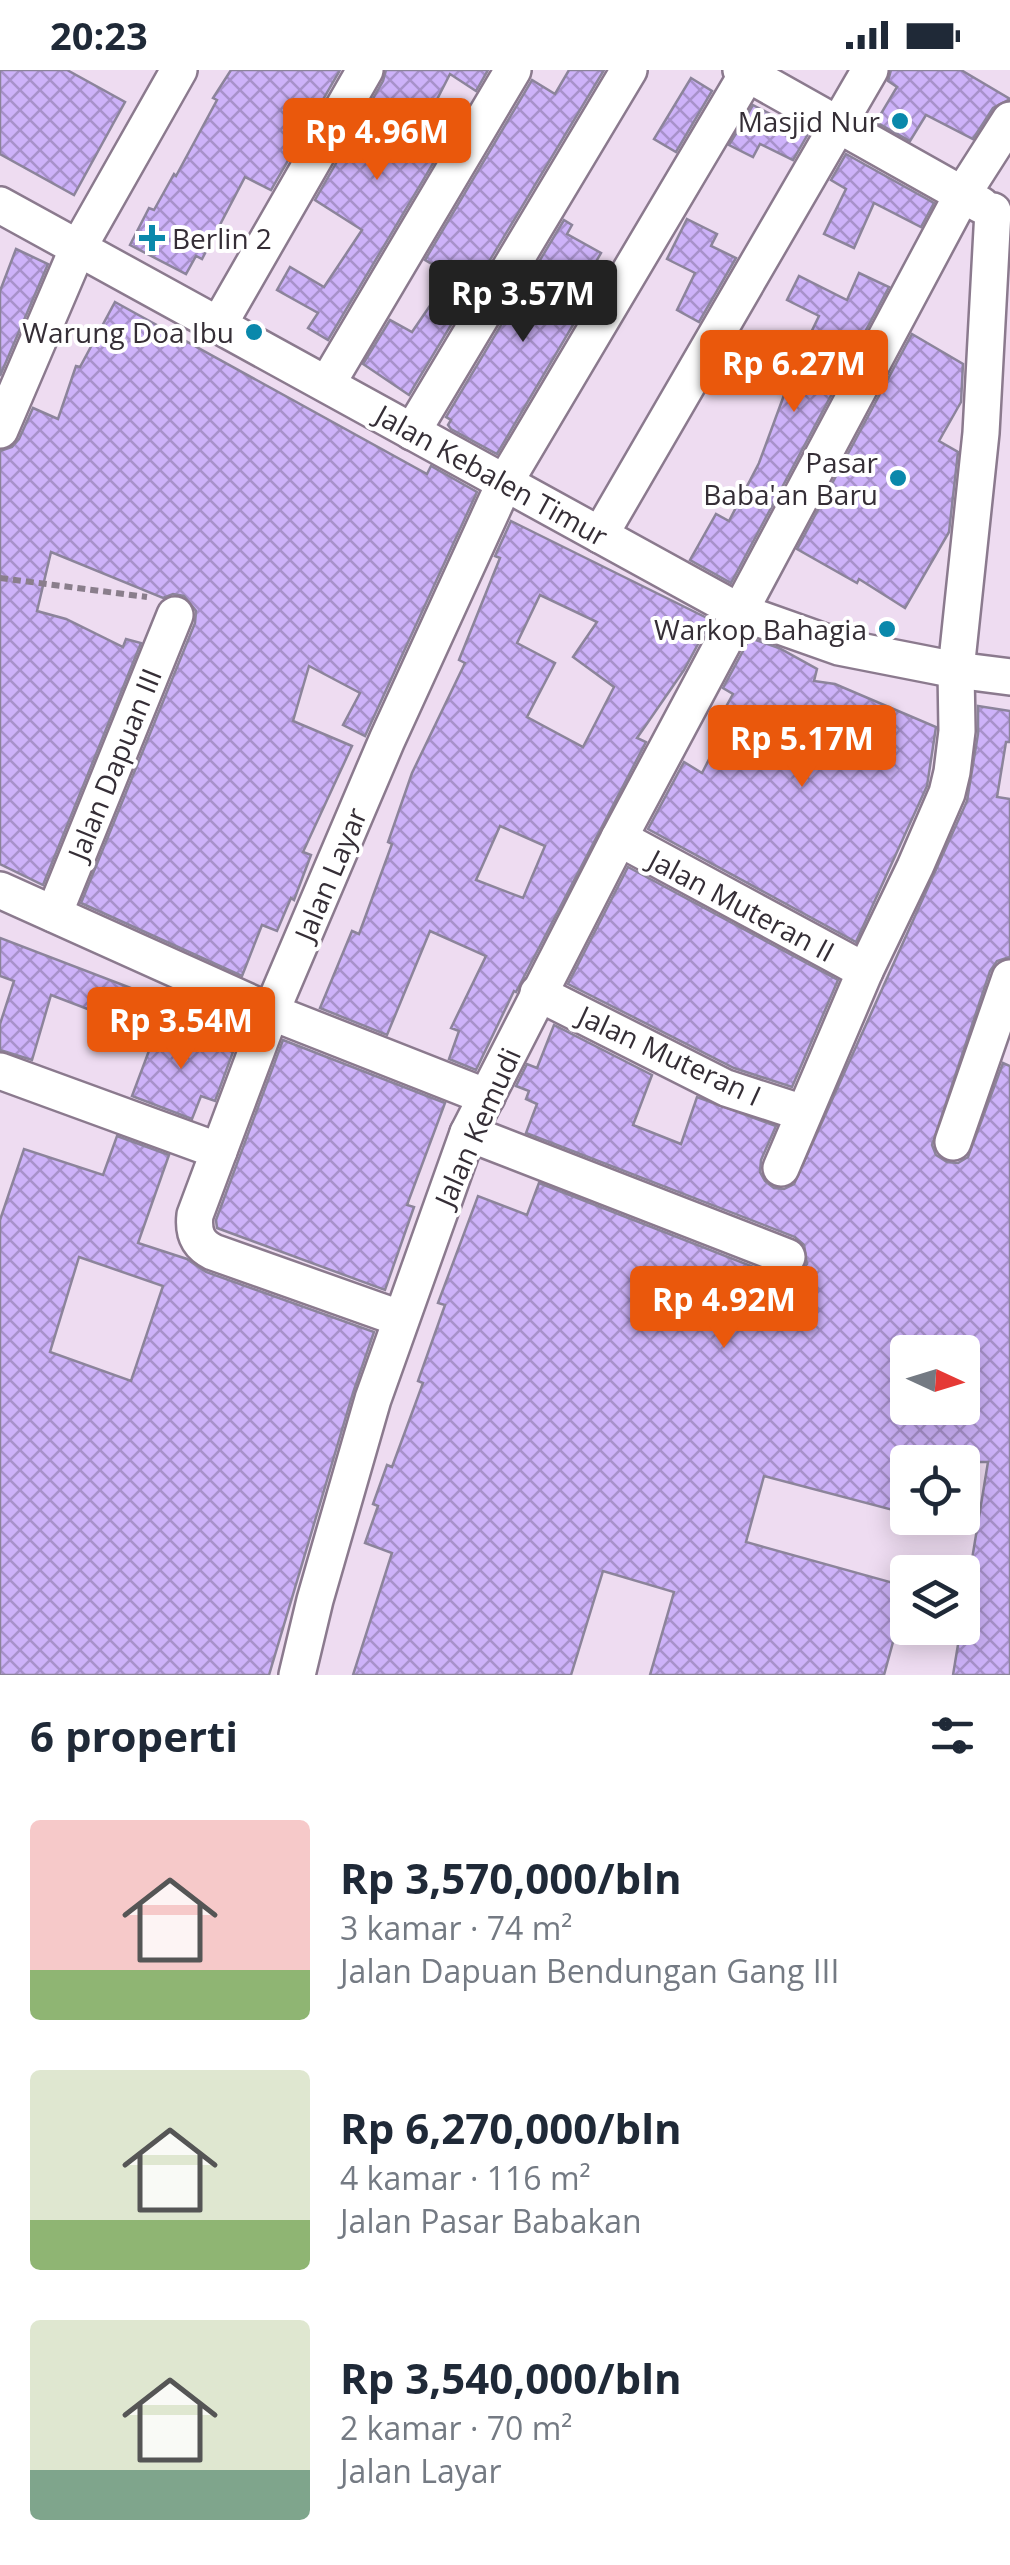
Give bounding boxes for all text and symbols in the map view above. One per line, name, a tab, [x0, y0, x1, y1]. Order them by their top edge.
text: 20:23	[50, 9, 148, 61]
pin: Rp 4.96M	[274, 98, 480, 183]
place label: Masjid Nur	[738, 102, 881, 140]
text: Rp 4.96M	[305, 109, 449, 152]
marker: Masjid Nur	[889, 110, 911, 132]
place label: Berlin 2	[172, 219, 272, 257]
marker: Berlin 2	[141, 227, 163, 249]
pin: Rp 3.57M	[420, 260, 626, 345]
text: Rp 3.57M	[451, 271, 595, 314]
place label: Warung Doa Ibu	[22, 313, 234, 351]
marker: Warung Doa Ibu	[243, 321, 265, 343]
pin: Rp 6.27M	[691, 330, 897, 415]
text: Rp 6.27M	[722, 341, 866, 384]
street label: Jalan Kebalen Timur	[366, 394, 615, 555]
place label: Pasar Baba'an Baru	[703, 443, 879, 513]
marker: Pasar Baba'an Baru	[887, 467, 909, 489]
place label: Warkop Bahagia	[654, 610, 867, 648]
marker: Warkop Bahagia	[876, 618, 898, 640]
street label: Jalan Dapuan III	[57, 662, 170, 868]
pin: Rp 5.17M	[699, 705, 905, 790]
text: Rp 5.17M	[730, 716, 874, 759]
street label: Jalan Layar	[284, 801, 375, 949]
street label: Jalan Muteran II	[640, 839, 842, 970]
pin: Rp 3.54M	[78, 987, 284, 1072]
street label: Jalan Muteran I	[570, 995, 768, 1114]
text: Rp 3.54M	[109, 998, 253, 1041]
street label: Jalan Kemudi	[424, 1041, 529, 1215]
pin: Rp 4.92M	[621, 1266, 827, 1351]
text: Rp 4.92M	[652, 1277, 796, 1320]
north arrow	[890, 1335, 980, 1425]
map controls	[890, 1335, 980, 1645]
button: locate	[890, 1445, 980, 1535]
button: layers	[890, 1555, 980, 1645]
text: 6 properti	[30, 1707, 238, 1764]
icon: filters	[925, 1708, 980, 1763]
text: Rp 3,570,000/bln	[340, 1849, 682, 1906]
icon: home	[110, 1860, 230, 1980]
text: 3 kamar · 74 m²	[340, 1906, 572, 1949]
text: Jalan Dapuan Bendungan Gang III	[340, 1949, 839, 1992]
text: Rp 6,270,000/bln	[340, 2099, 682, 2156]
icon: home	[110, 2110, 230, 2230]
text: 4 kamar · 116 m²	[340, 2156, 591, 2199]
text: Jalan Pasar Babakan	[340, 2199, 642, 2242]
text: Rp 3,540,000/bln	[340, 2349, 682, 2406]
icon: home	[110, 2360, 230, 2480]
text: 2 kamar · 70 m²	[340, 2406, 572, 2449]
text: Jalan Layar	[340, 2449, 502, 2492]

